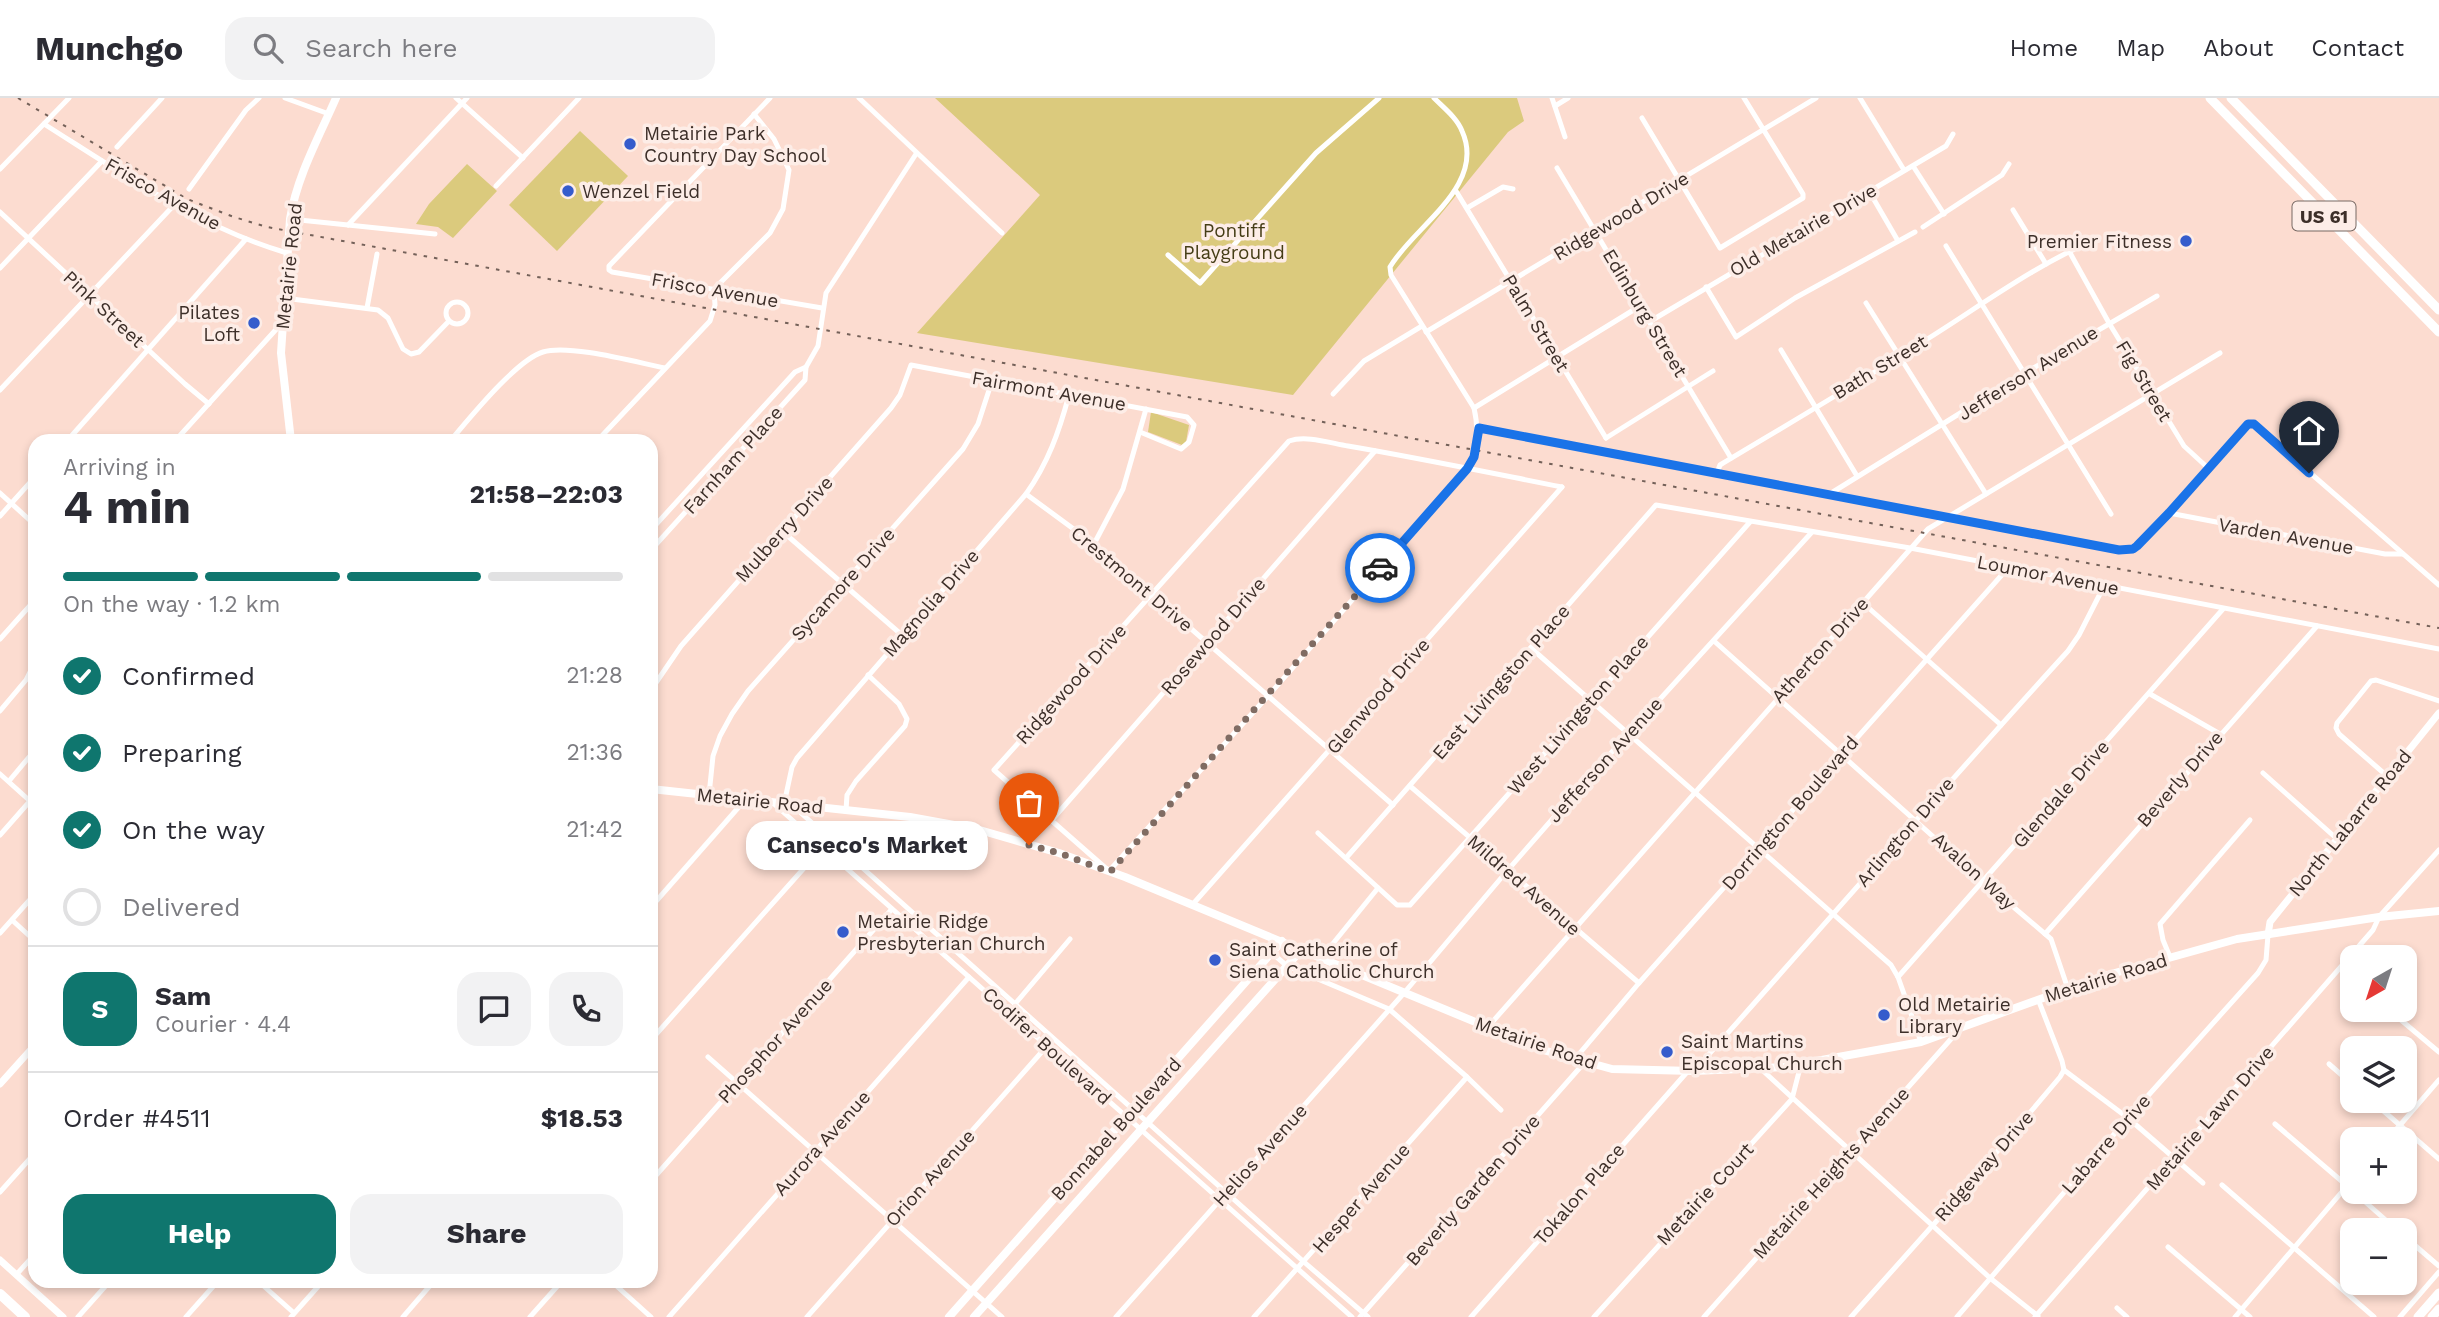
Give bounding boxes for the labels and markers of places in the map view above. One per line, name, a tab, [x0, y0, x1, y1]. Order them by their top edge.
place label: Metairie Park Country Day School	[644, 122, 826, 167]
marker: Metairie Park Country Day School	[622, 136, 638, 152]
place label: Wenzel Field	[582, 180, 700, 203]
marker: Wenzel Field	[560, 183, 576, 199]
place label: Premier Fitness	[2027, 230, 2172, 253]
marker: Premier Fitness	[2178, 233, 2194, 249]
place label: Pilates Loft	[178, 301, 240, 346]
marker: Pilates Loft	[246, 315, 262, 331]
pin	[2279, 401, 2339, 473]
pin	[999, 773, 1059, 845]
callout: Canseco's Market	[746, 820, 987, 870]
place label: Metairie Ridge Presbyterian Church	[857, 910, 1046, 955]
marker: Metairie Ridge Presbyterian Church	[835, 924, 851, 940]
place label: Saint Catherine of Siena Catholic Church	[1229, 938, 1435, 983]
marker: Saint Catherine of Siena Catholic Church	[1207, 952, 1223, 968]
place label: Old Metairie Library	[1898, 993, 2011, 1038]
marker: Old Metairie Library	[1876, 1007, 1892, 1023]
place label: Saint Martins Episcopal Church	[1681, 1030, 1843, 1075]
marker: Saint Martins Episcopal Church	[1659, 1044, 1675, 1060]

